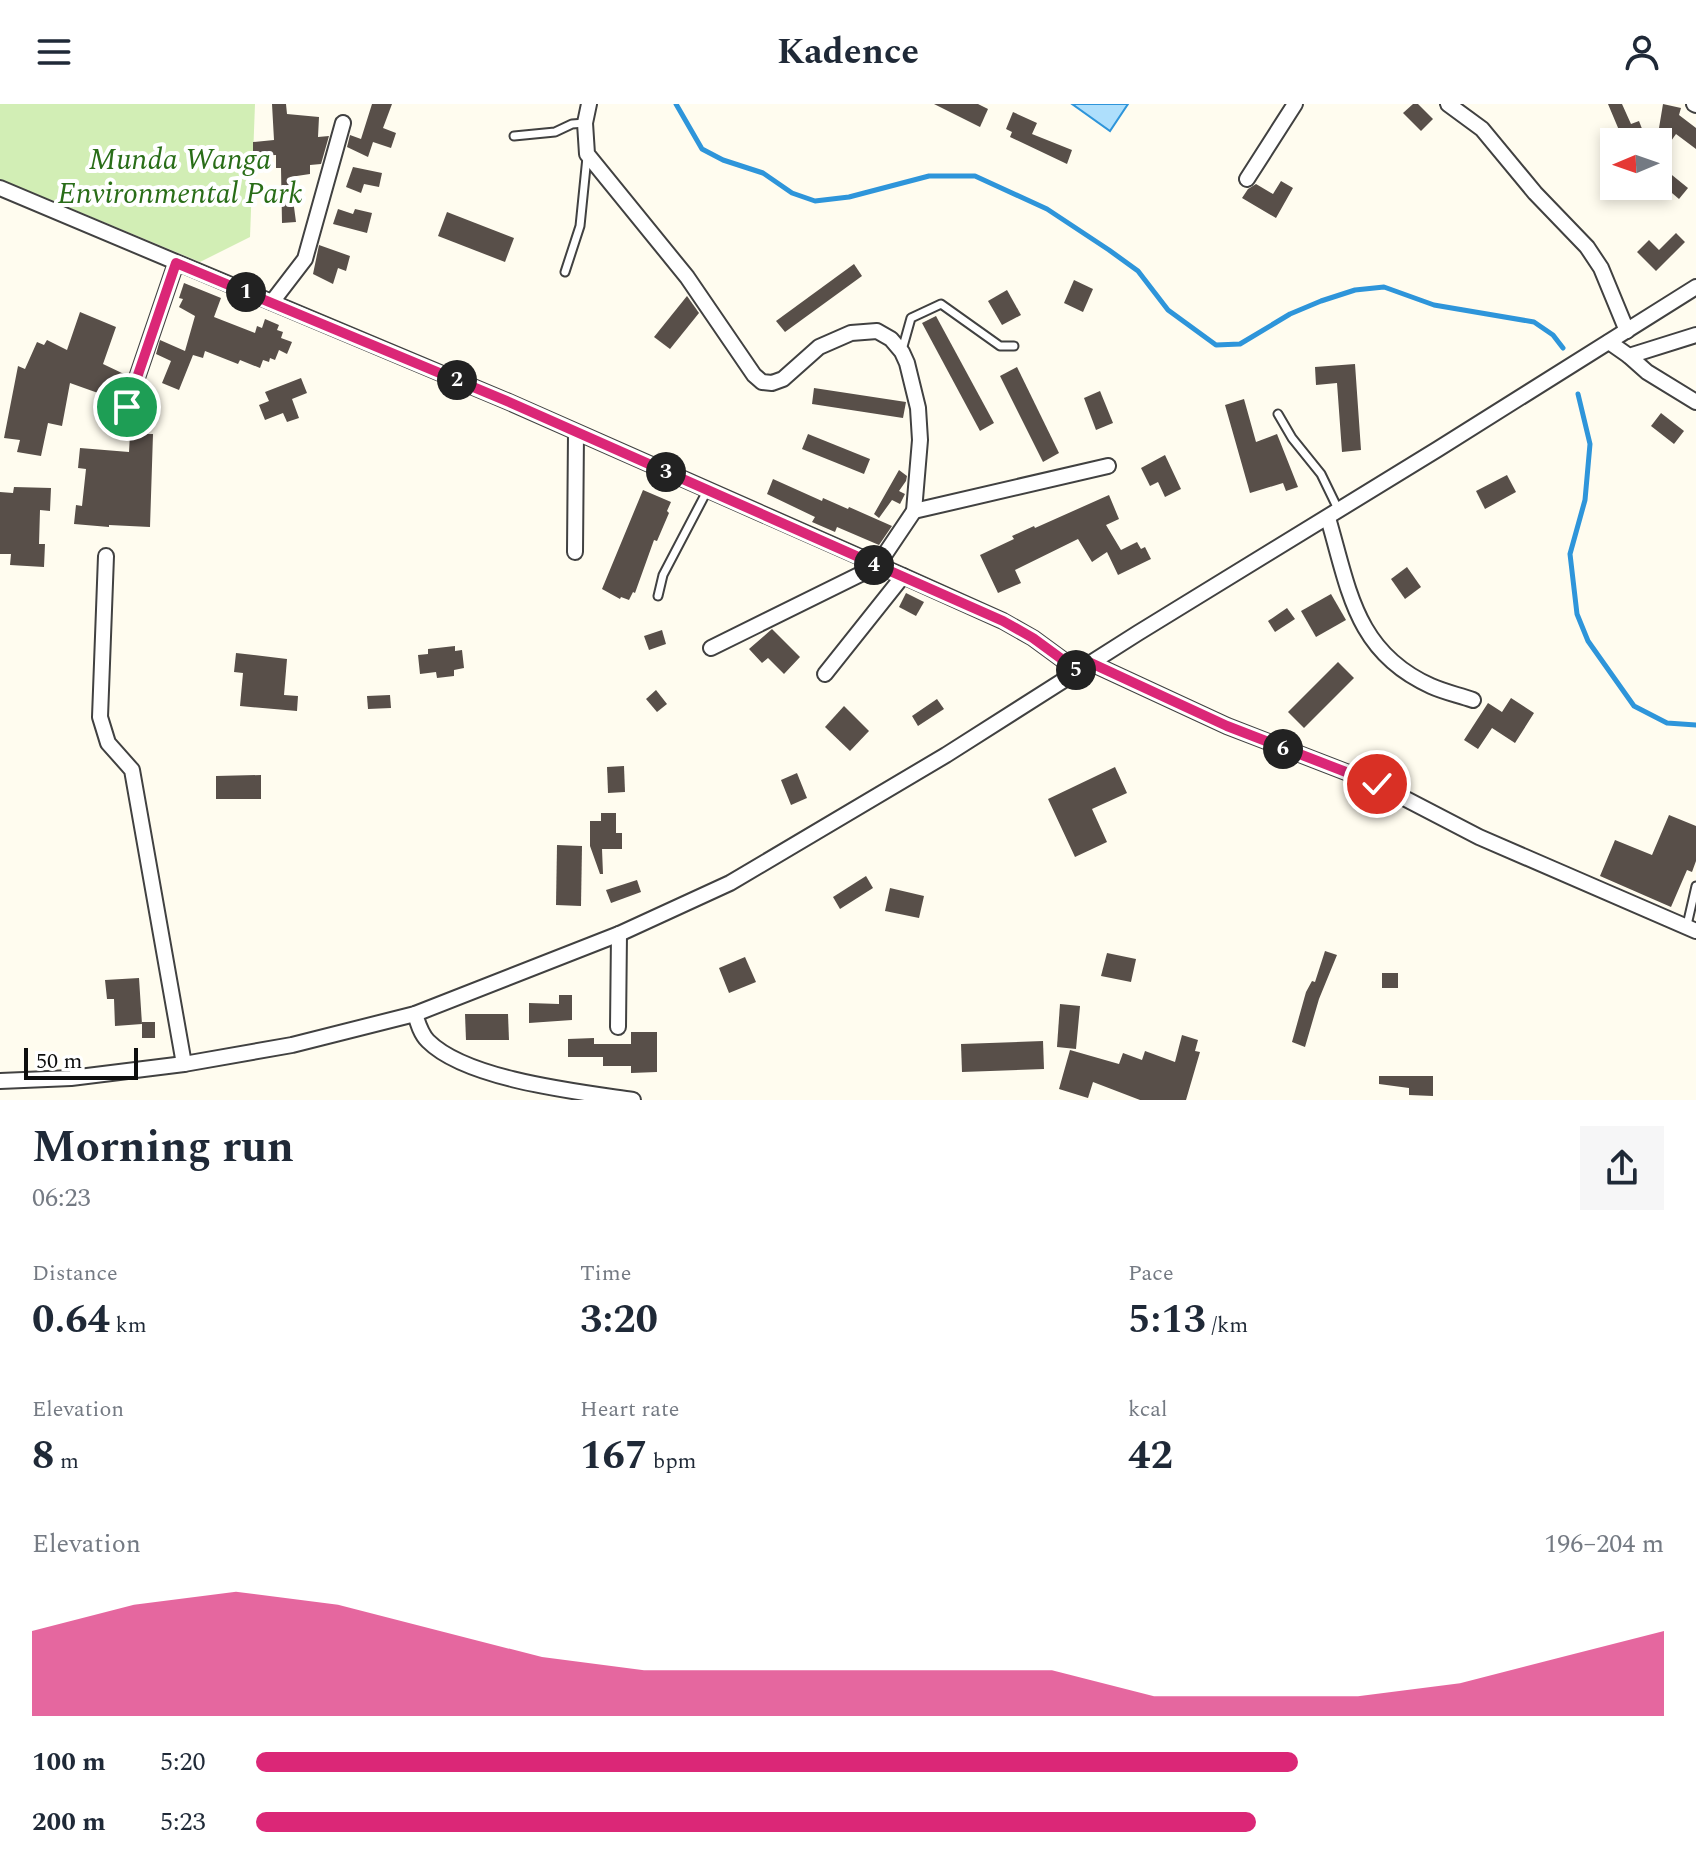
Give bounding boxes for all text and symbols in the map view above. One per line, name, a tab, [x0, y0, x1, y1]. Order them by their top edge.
text: Kadence	[777, 25, 919, 80]
icon: menu	[32, 30, 76, 74]
icon: person	[1620, 30, 1664, 74]
north arrow	[1600, 128, 1672, 200]
map controls	[1600, 128, 1672, 200]
park label: Munda Wanga Environmental Park	[57, 137, 303, 217]
pin: 1	[226, 272, 266, 312]
text: 1	[240, 275, 252, 308]
pin: 2	[437, 360, 477, 400]
text: 2	[451, 363, 463, 396]
pin	[93, 373, 161, 441]
icon: arrive	[105, 385, 149, 429]
pin: 3	[646, 452, 686, 492]
text: 3	[660, 455, 672, 488]
pin: 4	[854, 545, 894, 585]
text: 4	[868, 548, 880, 581]
pin: 5	[1056, 650, 1096, 690]
text: 5	[1070, 653, 1082, 686]
pin: 6	[1263, 729, 1303, 769]
text: 6	[1277, 732, 1289, 765]
pin	[1343, 750, 1411, 818]
icon: check	[1355, 762, 1399, 806]
scale bar	[24, 1044, 138, 1080]
text: 50 m	[36, 1045, 82, 1078]
text: Morning run	[32, 1114, 294, 1181]
button: share	[1580, 1126, 1664, 1210]
text: 06:23	[32, 1178, 91, 1218]
text: Distance	[32, 1257, 118, 1290]
text: Time	[580, 1257, 631, 1290]
text: Pace	[1128, 1257, 1174, 1290]
text: 0.64	[32, 1290, 110, 1351]
text: 3:20	[580, 1290, 658, 1351]
text: 5:13	[1128, 1290, 1206, 1351]
text: km	[110, 1309, 147, 1342]
text: /km	[1206, 1309, 1248, 1342]
text: Elevation	[32, 1393, 124, 1426]
text: Heart rate	[580, 1393, 680, 1426]
text: kcal	[1128, 1393, 1168, 1426]
text: 8	[32, 1426, 54, 1487]
text: 167	[580, 1426, 647, 1487]
text: 42	[1128, 1426, 1173, 1487]
text: m	[54, 1445, 79, 1478]
text: bpm	[647, 1445, 697, 1478]
text: Elevation	[32, 1524, 141, 1564]
text: 196–204 m	[1544, 1524, 1664, 1564]
text: 100 m	[32, 1742, 106, 1782]
text: 5:20	[160, 1742, 206, 1782]
text: 200 m	[32, 1802, 106, 1842]
text: 5:23	[160, 1802, 206, 1842]

